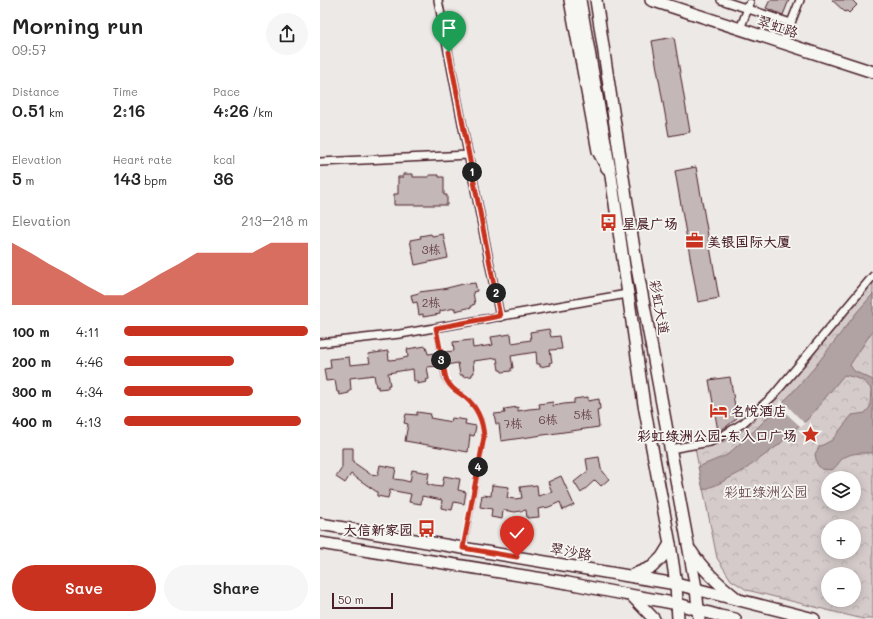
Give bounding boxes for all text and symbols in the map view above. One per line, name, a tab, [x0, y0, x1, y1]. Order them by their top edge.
street label: 翠虹路	[755, 10, 801, 42]
text: Morning run	[12, 11, 143, 40]
pin	[432, 11, 466, 52]
button: share	[266, 13, 308, 55]
icon: arrive	[438, 17, 460, 39]
text: 09:57	[12, 41, 47, 58]
text: Distance	[12, 84, 59, 99]
text: Time	[113, 84, 138, 99]
text: Pace	[213, 84, 240, 99]
text: 0.51	[12, 99, 45, 121]
text: 2:16	[113, 99, 145, 121]
text: 4:26	[213, 99, 249, 121]
text: km	[45, 105, 64, 120]
text: /km	[249, 105, 273, 120]
text: Elevation	[12, 152, 61, 167]
text: Heart rate	[113, 152, 172, 167]
text: kcal	[213, 152, 235, 167]
pin: 1	[462, 162, 482, 182]
text: 1	[470, 164, 474, 179]
text: 5	[12, 167, 22, 189]
text: 143	[113, 167, 141, 189]
text: 36	[213, 167, 234, 189]
text: m	[22, 173, 34, 188]
text: bpm	[141, 173, 167, 188]
text: Elevation	[12, 212, 70, 229]
text: 213–218 m	[241, 212, 308, 229]
bus stop icon: 星晨广场	[599, 213, 619, 233]
place label: 星晨广场	[622, 214, 678, 233]
office icon: 美银国际大厦	[684, 231, 704, 251]
place label: 美银国际大厦	[707, 232, 791, 251]
house number: 3栋	[421, 241, 441, 257]
street label: 彩虹大道	[646, 278, 674, 336]
pin: 2	[486, 283, 506, 303]
text: 2	[493, 285, 499, 300]
house number: 2栋	[422, 294, 440, 310]
text: 100 m	[12, 323, 49, 340]
text: 4:11	[76, 323, 99, 340]
pin: 3	[431, 350, 451, 370]
text: 3	[438, 352, 444, 367]
text: 200 m	[12, 353, 51, 370]
text: 4:46	[76, 353, 103, 370]
text: 300 m	[12, 383, 52, 400]
text: 4:34	[76, 383, 103, 400]
hotel icon: 名悦酒店	[708, 400, 728, 420]
place label: 名悦酒店	[731, 401, 787, 420]
house number: 5栋	[574, 406, 593, 422]
house number: 6栋	[538, 411, 558, 427]
text: 400 m	[12, 413, 52, 430]
text: 4:13	[76, 413, 101, 430]
house number: 7栋	[504, 415, 522, 431]
place icon: 彩虹绿洲公园-东入口广场	[800, 425, 820, 445]
place label: 彩虹绿洲公园-东入口广场	[637, 426, 797, 445]
pin: 4	[468, 457, 488, 477]
text: 4	[475, 459, 481, 474]
map controls	[821, 471, 861, 607]
button: layers	[821, 471, 861, 511]
park label: 彩虹绿洲公园	[724, 482, 808, 501]
pin	[500, 516, 534, 557]
bus stop icon: 大信新家园	[416, 519, 436, 539]
button: +	[821, 519, 861, 559]
place label: 大信新家园	[343, 520, 413, 539]
icon: check	[506, 522, 528, 544]
street label: 翠沙路	[549, 538, 593, 564]
button: Save	[12, 565, 156, 611]
button: Share	[164, 565, 308, 611]
button: −	[821, 567, 861, 607]
scale bar	[332, 591, 393, 610]
text: 50 m	[338, 592, 364, 607]

